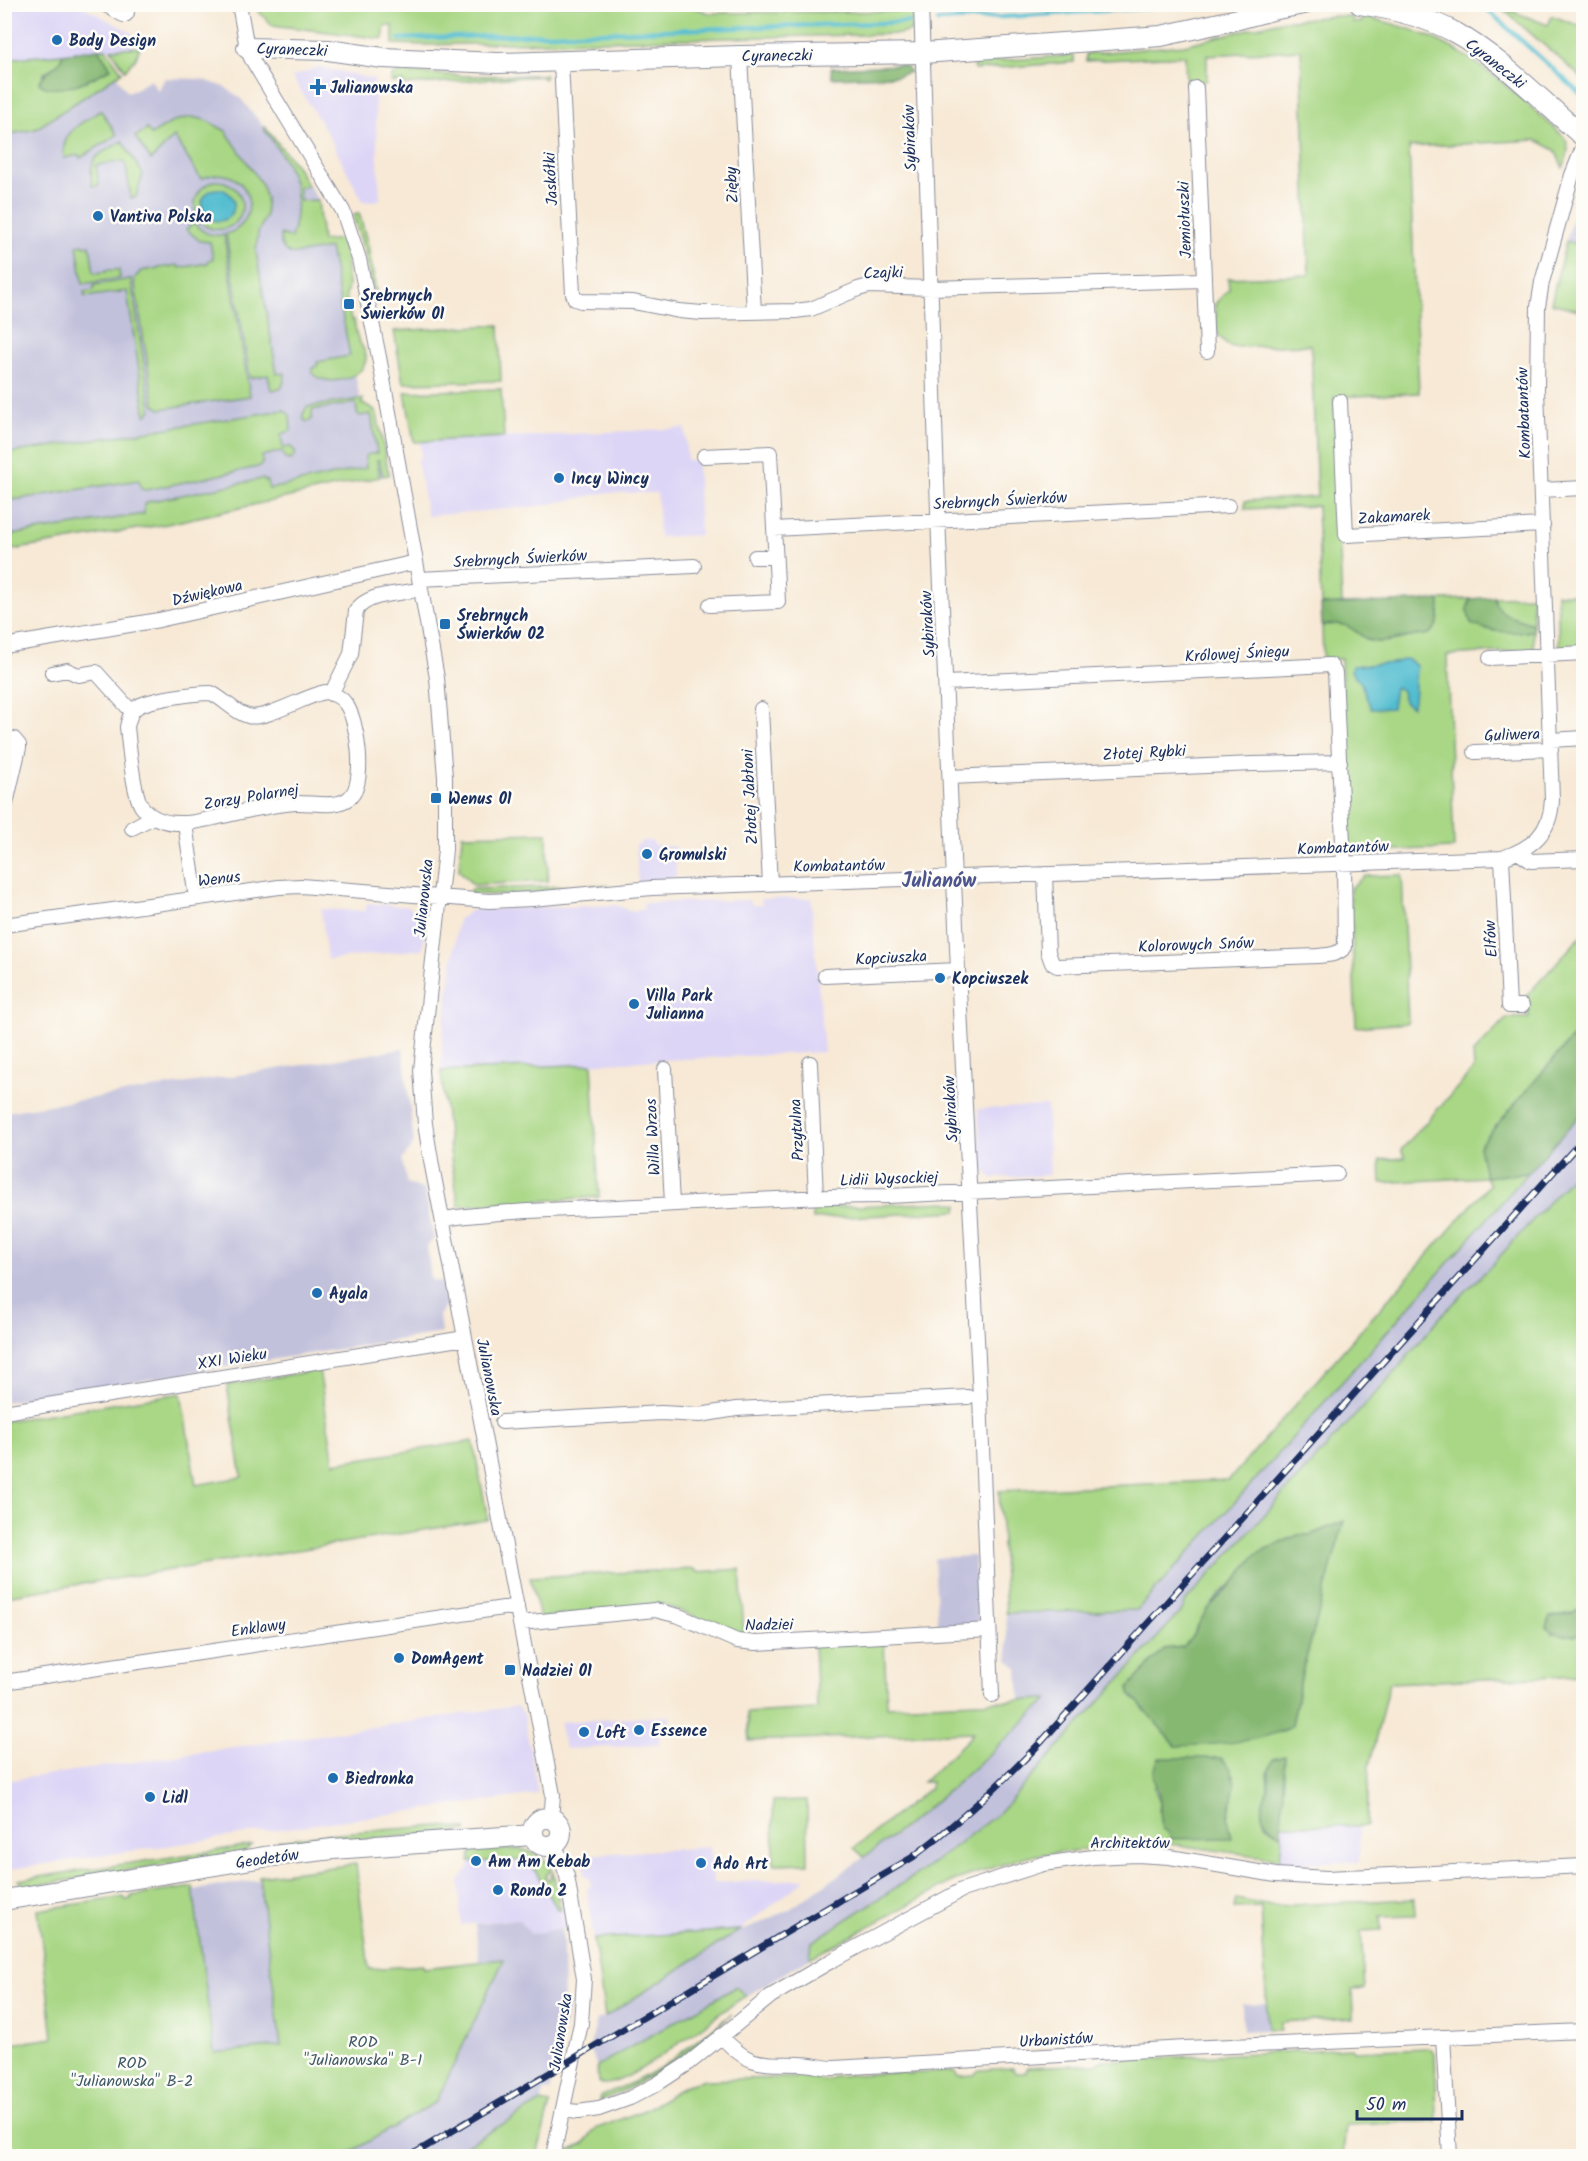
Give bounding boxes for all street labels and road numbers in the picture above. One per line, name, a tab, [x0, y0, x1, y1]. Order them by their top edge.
street label: Cyraneczki	[1459, 32, 1532, 97]
street label: Cyraneczki	[256, 37, 329, 64]
street label: Cyraneczki	[741, 43, 814, 70]
street label: Sybiraków	[897, 104, 924, 172]
street label: Jaskółki	[538, 150, 565, 206]
street label: Zięby	[719, 165, 746, 204]
street label: Jemiołuszki	[1172, 180, 1199, 259]
street label: Czajki	[863, 260, 904, 287]
street label: Kombatantów	[1510, 366, 1539, 459]
street label: Srebrnych Świerków	[933, 486, 1068, 517]
street label: Zakamarek	[1357, 503, 1432, 532]
street label: Srebrnych Świerków	[453, 544, 588, 575]
street label: Dźwiękowa	[170, 573, 245, 614]
street label: Sybiraków	[914, 590, 943, 658]
street label: Królowej Śniegu	[1184, 639, 1290, 670]
street label: Guliwera	[1484, 722, 1540, 749]
street label: Złotej Rybki	[1102, 739, 1188, 768]
street label: Złotej Jabłoni	[735, 747, 765, 845]
street label: Zorzy Polarnej	[202, 777, 301, 817]
street label: Kombatantów	[1297, 834, 1390, 863]
street label: Kombatantów	[793, 853, 885, 880]
street label: Julianowska	[408, 858, 441, 939]
street label: Wenus	[196, 864, 242, 895]
street label: Elfów	[1478, 919, 1505, 958]
street label: Kolorowych Snów	[1138, 931, 1255, 960]
street label: Kopciuszka	[855, 944, 928, 973]
street label: Sybiraków	[937, 1075, 966, 1143]
street label: Willa Wrzos	[639, 1098, 668, 1176]
street label: Przytulna	[783, 1098, 812, 1162]
street label: Lidii Wysockiej	[839, 1165, 940, 1194]
street label: Julianowska	[469, 1336, 508, 1418]
street label: XXI Wieku	[196, 1342, 269, 1377]
street label: Enklawy	[229, 1612, 288, 1645]
street label: Nadziei	[745, 1613, 795, 1638]
street label: Architektów	[1090, 1831, 1170, 1856]
street label: Geodetów	[234, 1843, 301, 1876]
street label: Julianowska	[543, 1991, 580, 2073]
street label: Urbanistów	[1018, 2026, 1094, 2055]

